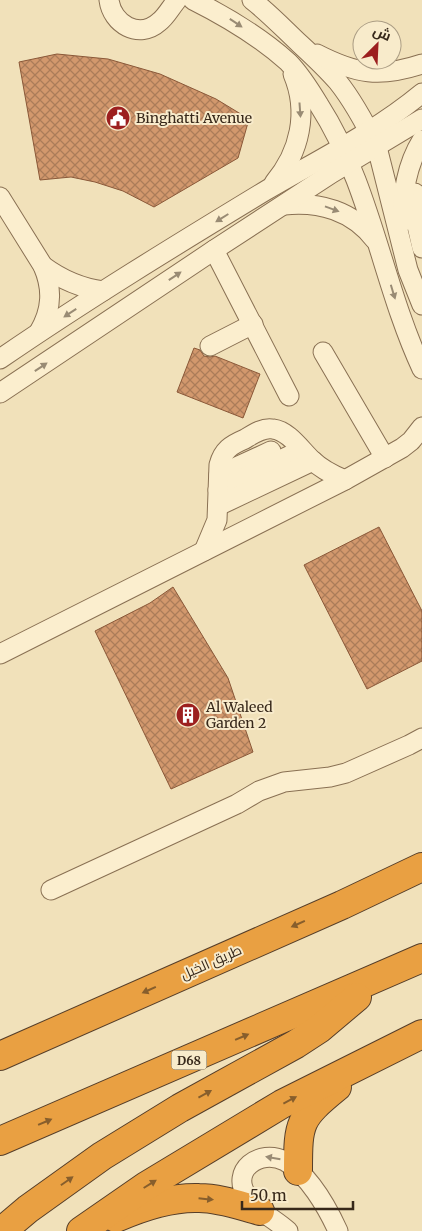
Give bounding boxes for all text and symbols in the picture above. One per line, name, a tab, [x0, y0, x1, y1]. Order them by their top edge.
one-way arrow	[229, 18, 243, 28]
north arrow	[352, 20, 402, 70]
text: ش	[370, 21, 394, 45]
one-way arrow	[297, 103, 305, 119]
public building icon: Binghatti Avenue	[105, 105, 131, 131]
place label: Binghatti Avenue	[136, 109, 252, 127]
one-way arrow	[324, 206, 339, 213]
one-way arrow	[216, 213, 229, 222]
one-way arrow	[169, 271, 182, 281]
one-way arrow	[390, 284, 398, 299]
one-way arrow	[63, 308, 76, 317]
one-way arrow	[34, 362, 47, 371]
place label: Al Waleed Garden 2	[205, 698, 273, 732]
building icon: Al Waleed Garden 2	[175, 702, 201, 728]
one-way arrow	[291, 921, 305, 929]
street label: طريق الخيل	[178, 941, 244, 983]
one-way arrow	[142, 986, 156, 994]
one-way arrow	[235, 1033, 249, 1041]
road number: D68	[172, 1050, 206, 1070]
one-way arrow	[197, 1090, 212, 1098]
one-way arrow	[282, 1096, 297, 1104]
one-way arrow	[38, 1118, 52, 1126]
one-way arrow	[265, 1154, 281, 1162]
one-way arrow	[60, 1176, 74, 1186]
scale bar	[242, 1178, 353, 1210]
one-way arrow	[144, 1179, 157, 1188]
text: 50 m	[250, 1186, 287, 1205]
one-way arrow	[198, 1195, 214, 1203]

